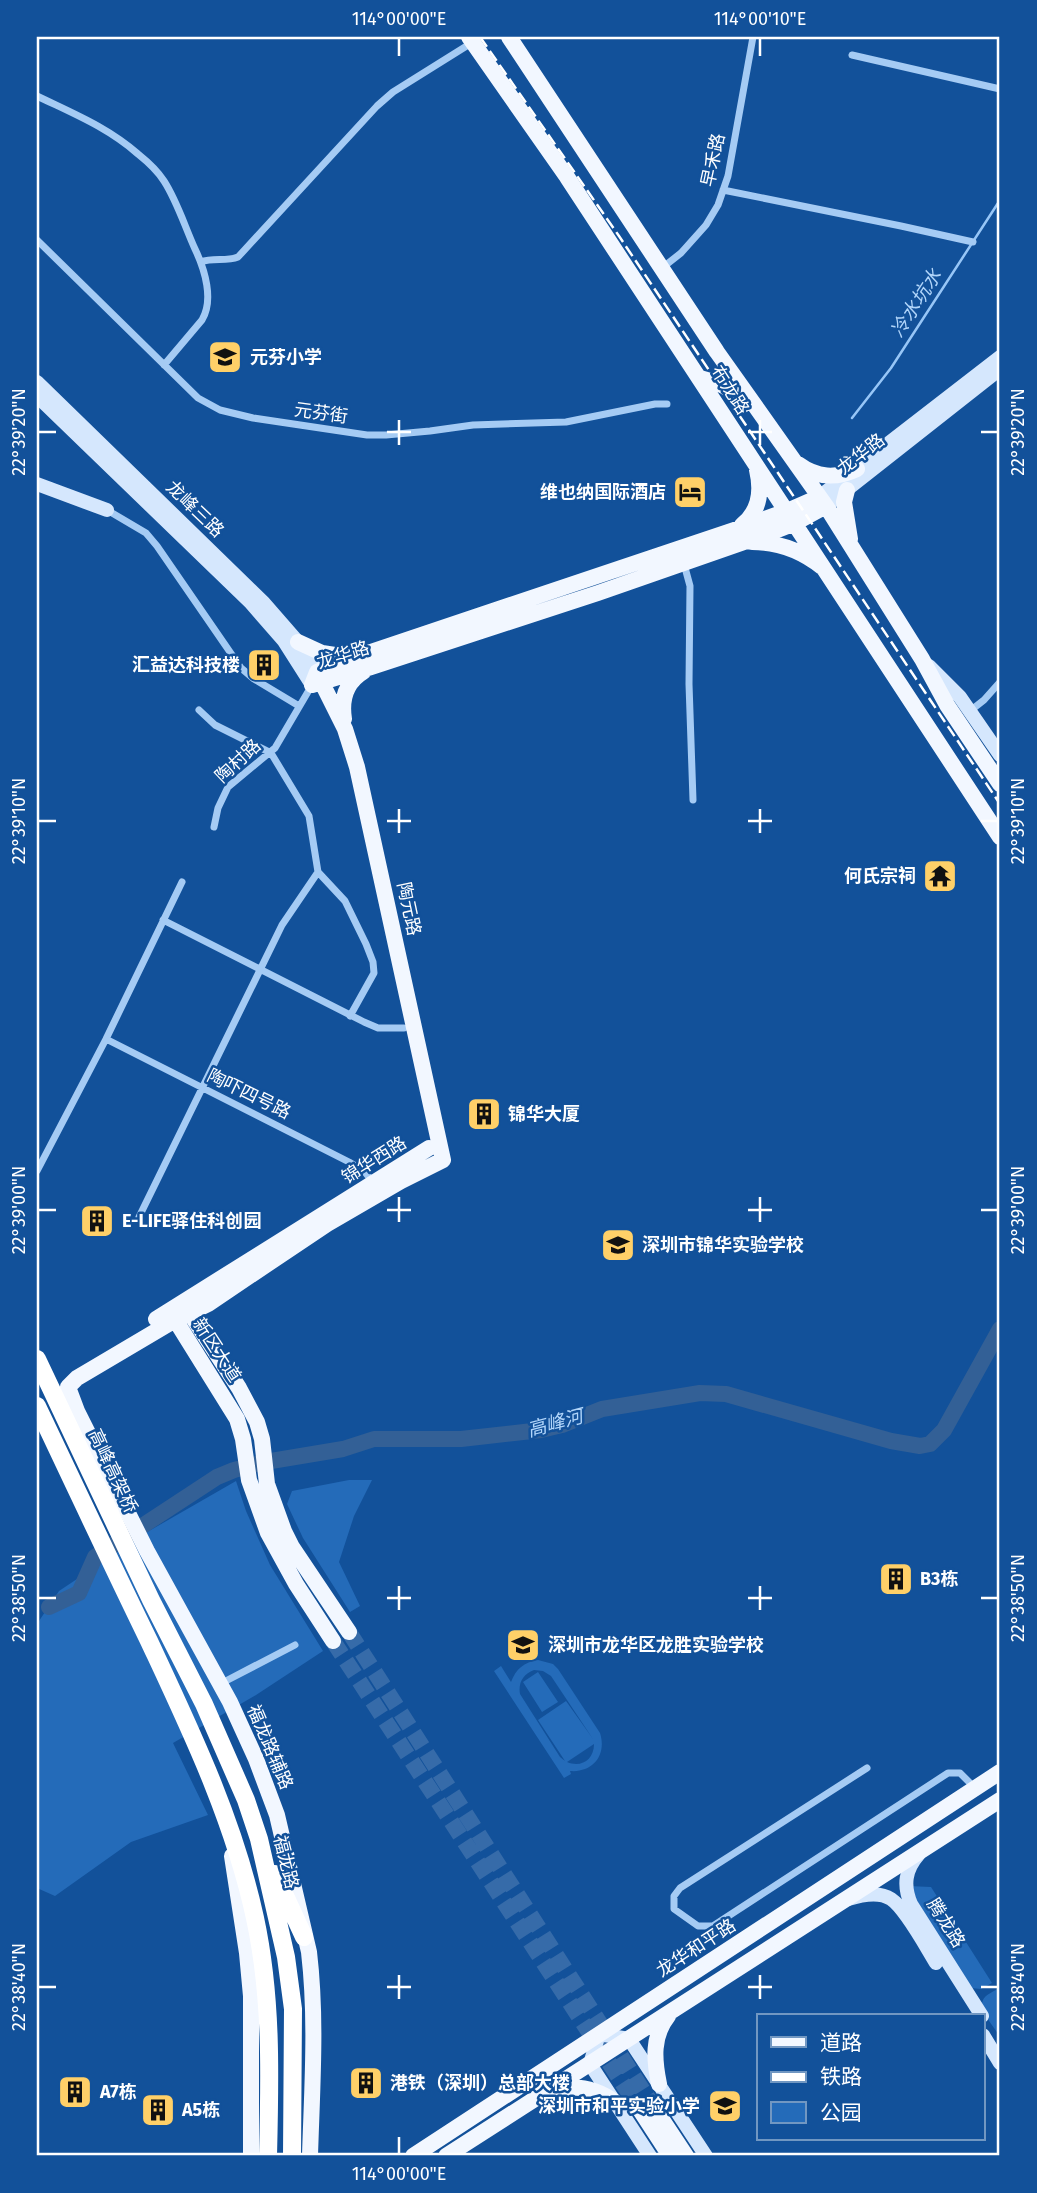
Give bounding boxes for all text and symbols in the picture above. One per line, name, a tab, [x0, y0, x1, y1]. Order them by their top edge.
text: 114°00'00"E	[352, 8, 446, 30]
text: 114°00'10"E	[714, 8, 806, 30]
street label: 早禾路	[697, 131, 729, 189]
water label: 冷水坑水	[886, 264, 947, 341]
school or university icon: 元芬小学	[206, 338, 244, 376]
place label: 元芬小学	[250, 346, 322, 368]
street label: 布龙路	[706, 361, 754, 419]
text: 22°39'20"N	[8, 388, 30, 476]
text: 22°39'20"N	[1007, 388, 1029, 476]
street label: 元芬街	[293, 398, 349, 428]
street label: 龙华路	[833, 429, 889, 479]
hotel icon: 维也纳国际酒店	[671, 473, 709, 511]
street label: 龙峰三路	[161, 476, 229, 542]
place label: 维也纳国际酒店	[540, 481, 666, 503]
street label: 龙华路	[314, 637, 372, 673]
building icon: 汇益达科技楼	[245, 646, 283, 684]
place label: 汇益达科技楼	[132, 654, 240, 676]
street label: 陶村路	[211, 735, 265, 787]
text: 22°39'10"N	[8, 778, 30, 864]
text: 22°39'10"N	[1007, 778, 1029, 864]
temple icon: 何氏宗祠	[921, 857, 959, 895]
place label: 何氏宗祠	[844, 865, 916, 887]
street label: 陶元路	[393, 880, 425, 938]
street label: 陶吓四号路	[204, 1064, 294, 1124]
building icon: 锦华大厦	[465, 1095, 503, 1133]
place label: 锦华大厦	[508, 1103, 580, 1125]
street label: 锦华西路	[338, 1132, 410, 1188]
text: 22°39'00"N	[8, 1166, 30, 1254]
text: 22°39'00"N	[1007, 1166, 1029, 1254]
building icon: E-LIFE驿住科创园	[78, 1202, 116, 1240]
place label: E-LIFE驿住科创园	[122, 1210, 261, 1232]
school or university icon: 深圳市锦华实验学校	[599, 1226, 637, 1264]
place label: 深圳市锦华实验学校	[642, 1234, 804, 1256]
street label: 新区大道	[188, 1314, 246, 1386]
water label: 高峰河	[524, 1403, 589, 1441]
street label: 高峰高架桥	[84, 1426, 142, 1516]
text: 22°38'50"N	[8, 1554, 30, 1642]
text: 22°38'50"N	[1007, 1554, 1029, 1642]
building icon: B3栋	[877, 1560, 915, 1598]
place label: B3栋	[920, 1568, 958, 1590]
school or university icon: 深圳市龙华区龙胜实验学校	[504, 1626, 542, 1664]
place label: 深圳市龙华区龙胜实验学校	[548, 1634, 764, 1656]
street label: 福龙路辅路	[242, 1701, 298, 1793]
street label: 福龙路	[269, 1833, 303, 1891]
street label: 腾龙路	[922, 1894, 970, 1952]
street label: 龙华和平路	[652, 1914, 740, 1982]
text: 22°38'40"N	[8, 1943, 30, 2031]
text: 22°38'40"N	[1007, 1943, 1029, 2031]
legend	[757, 2014, 984, 2140]
text: 道路	[820, 2030, 862, 2056]
building icon: 港铁（深圳）总部大楼	[347, 2064, 385, 2102]
text: 铁路	[820, 2064, 862, 2090]
place label: 港铁（深圳）总部大楼	[390, 2072, 570, 2094]
building icon: A7栋	[56, 2073, 94, 2111]
place label: A7栋	[99, 2081, 137, 2103]
school or university icon: 深圳市和平实验小学	[706, 2087, 744, 2125]
building icon: A5栋	[139, 2091, 177, 2129]
place label: 深圳市和平实验小学	[538, 2095, 700, 2117]
place label: A5栋	[181, 2099, 220, 2121]
text: 公园	[820, 2100, 862, 2126]
text: 114°00'00"E	[352, 2163, 446, 2185]

